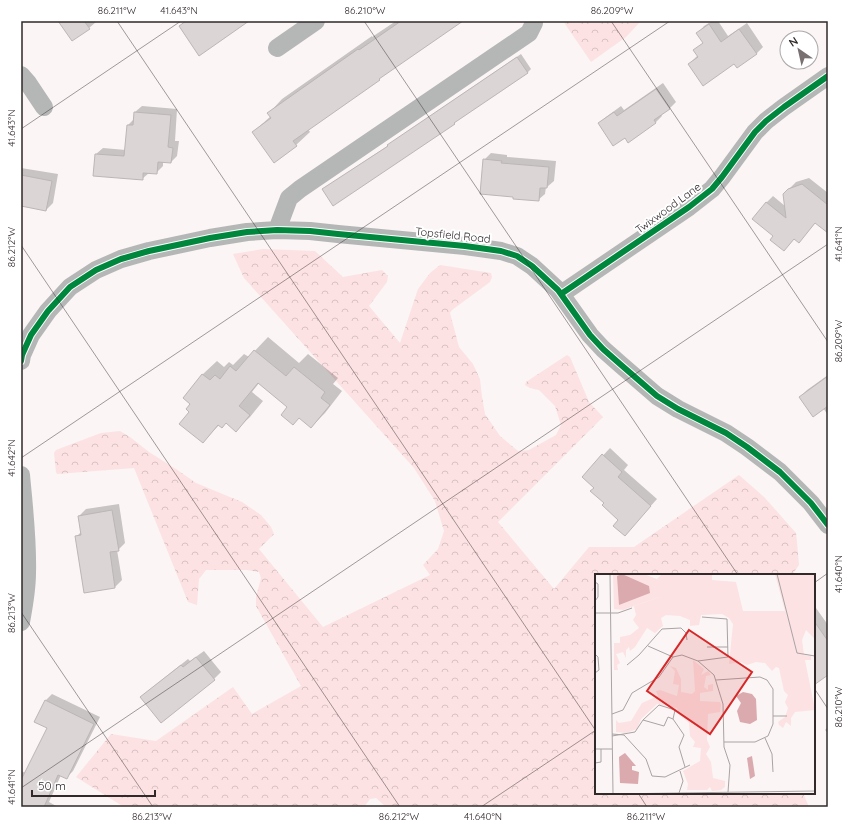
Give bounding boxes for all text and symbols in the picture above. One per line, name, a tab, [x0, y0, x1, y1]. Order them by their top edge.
text: 86.211°W	[98, 4, 137, 17]
text: 41.643°N	[160, 4, 198, 17]
text: 86.210°W	[345, 4, 386, 17]
text: 86.209°W	[591, 4, 634, 17]
north arrow	[779, 30, 819, 70]
text: N	[786, 34, 801, 50]
text: 41.643°N	[5, 109, 18, 147]
street label: Twixwood Lane	[632, 180, 704, 236]
street label: Topsfield Road	[415, 224, 491, 246]
text: 86.212°W	[5, 226, 18, 267]
text: 41.641°N	[832, 226, 845, 262]
text: 86.209°W	[832, 319, 845, 362]
text: 41.642°N	[5, 439, 18, 477]
text: 41.640°N	[832, 555, 845, 593]
inset map	[595, 574, 815, 794]
text: 86.213°W	[5, 593, 18, 633]
text: 86.210°W	[832, 686, 845, 727]
text: 41.641°N	[5, 769, 18, 805]
scale bar	[32, 772, 155, 798]
text: 50 m	[38, 778, 66, 793]
text: 86.213°W	[132, 810, 172, 823]
text: 86.212°W	[379, 810, 420, 823]
text: 41.640°N	[464, 810, 502, 823]
text: 86.211°W	[627, 810, 666, 823]

